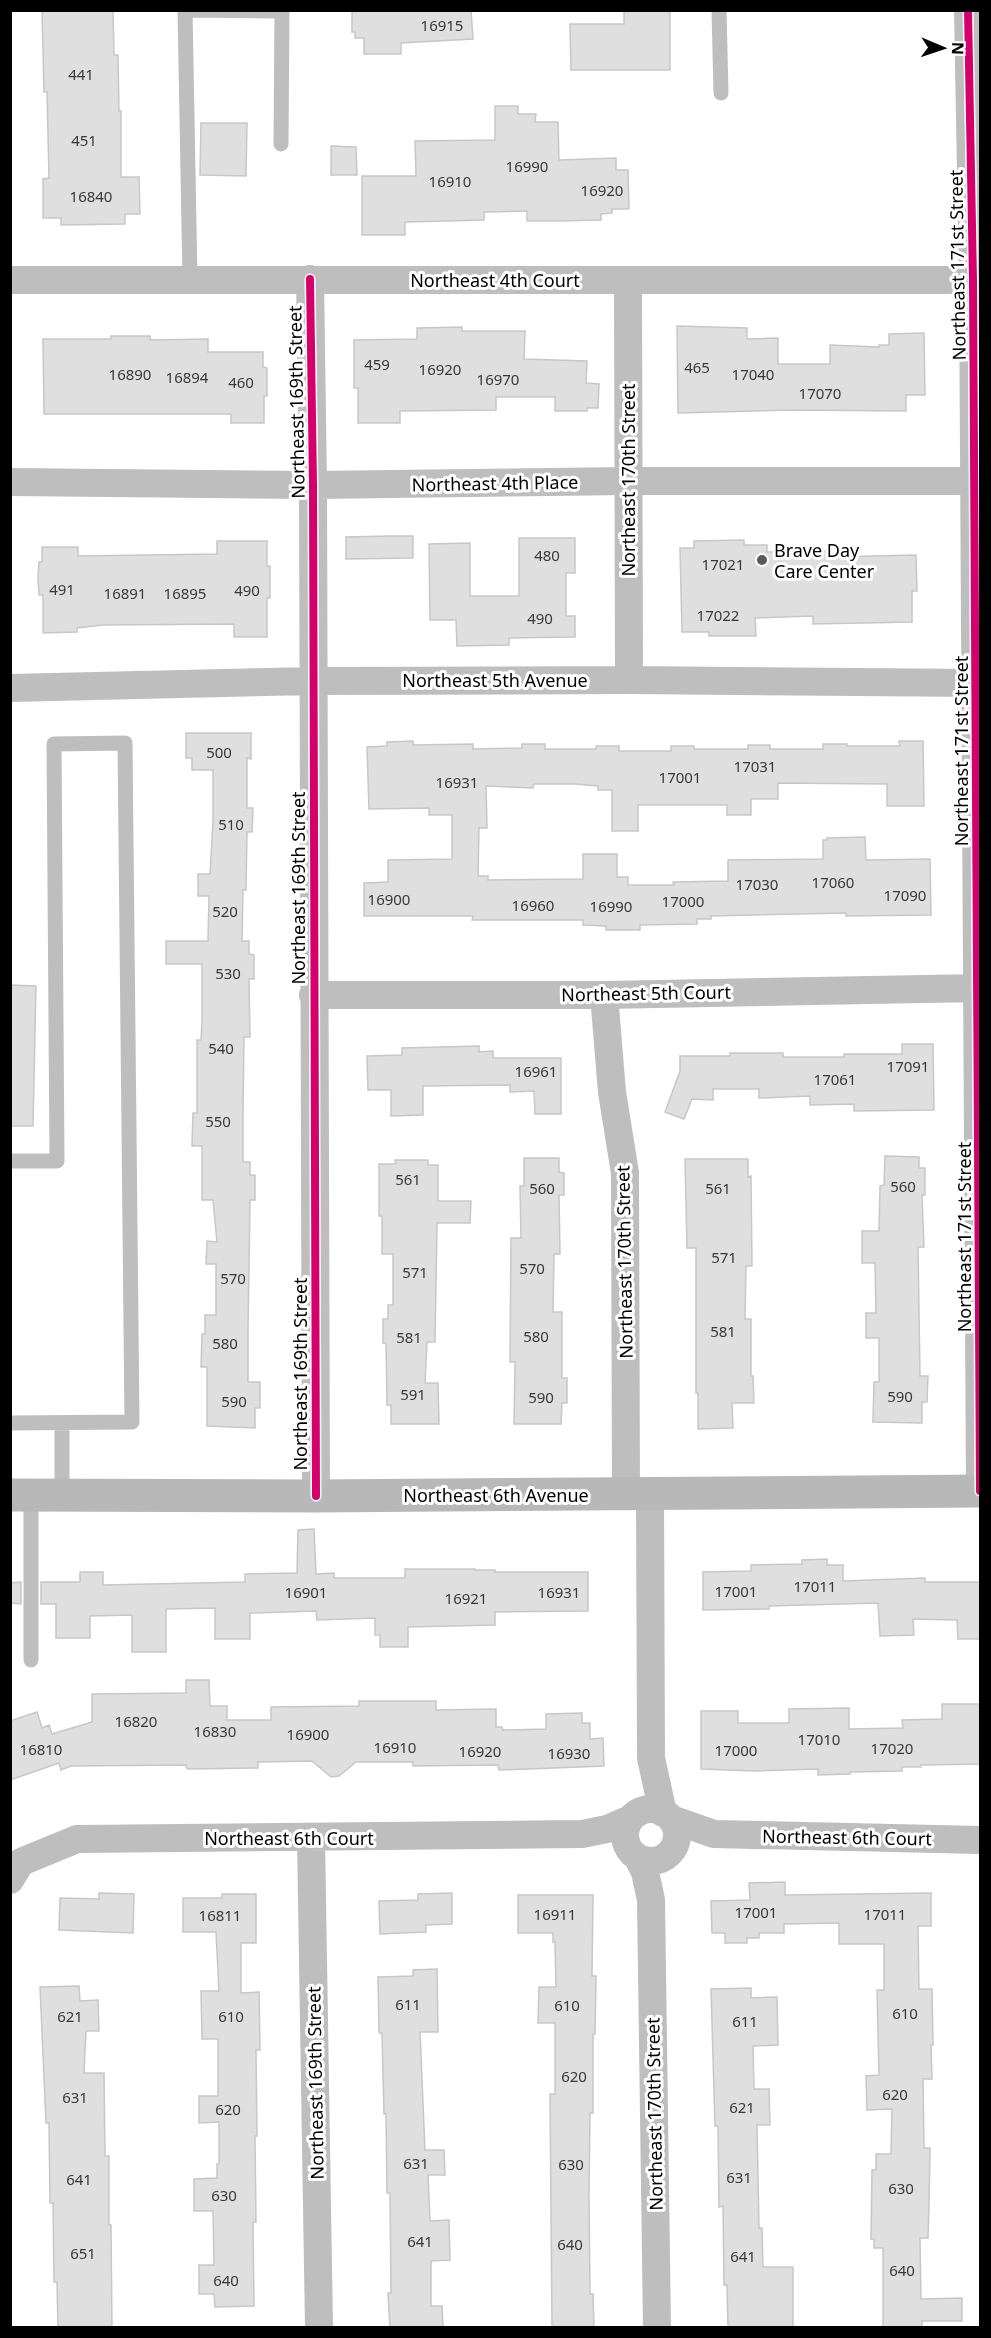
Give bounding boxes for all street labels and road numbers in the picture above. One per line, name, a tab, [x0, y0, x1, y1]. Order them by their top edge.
street label: Northeast 171st Street	[943, 169, 971, 361]
street label: Northeast 4th Court	[410, 268, 580, 292]
street label: Northeast 169th Street	[282, 305, 310, 499]
street label: Northeast 170th Street	[616, 383, 640, 577]
street label: Northeast 4th Place	[411, 470, 579, 496]
street label: Northeast 171st Street	[949, 655, 973, 846]
street label: Northeast 5th Avenue	[402, 668, 588, 692]
street label: Northeast 169th Street	[286, 791, 310, 985]
street label: Northeast 5th Court	[561, 980, 731, 1006]
street label: Northeast 171st Street	[952, 1141, 976, 1332]
street label: Northeast 170th Street	[610, 1165, 638, 1359]
street label: Northeast 169th Street	[288, 1277, 312, 1471]
street label: Northeast 6th Avenue	[403, 1483, 589, 1507]
street label: Northeast 6th Court	[762, 1824, 932, 1850]
street label: Northeast 6th Court	[204, 1826, 374, 1850]
street label: Northeast 169th Street	[301, 1986, 329, 2180]
street label: Northeast 170th Street	[640, 2017, 668, 2211]

